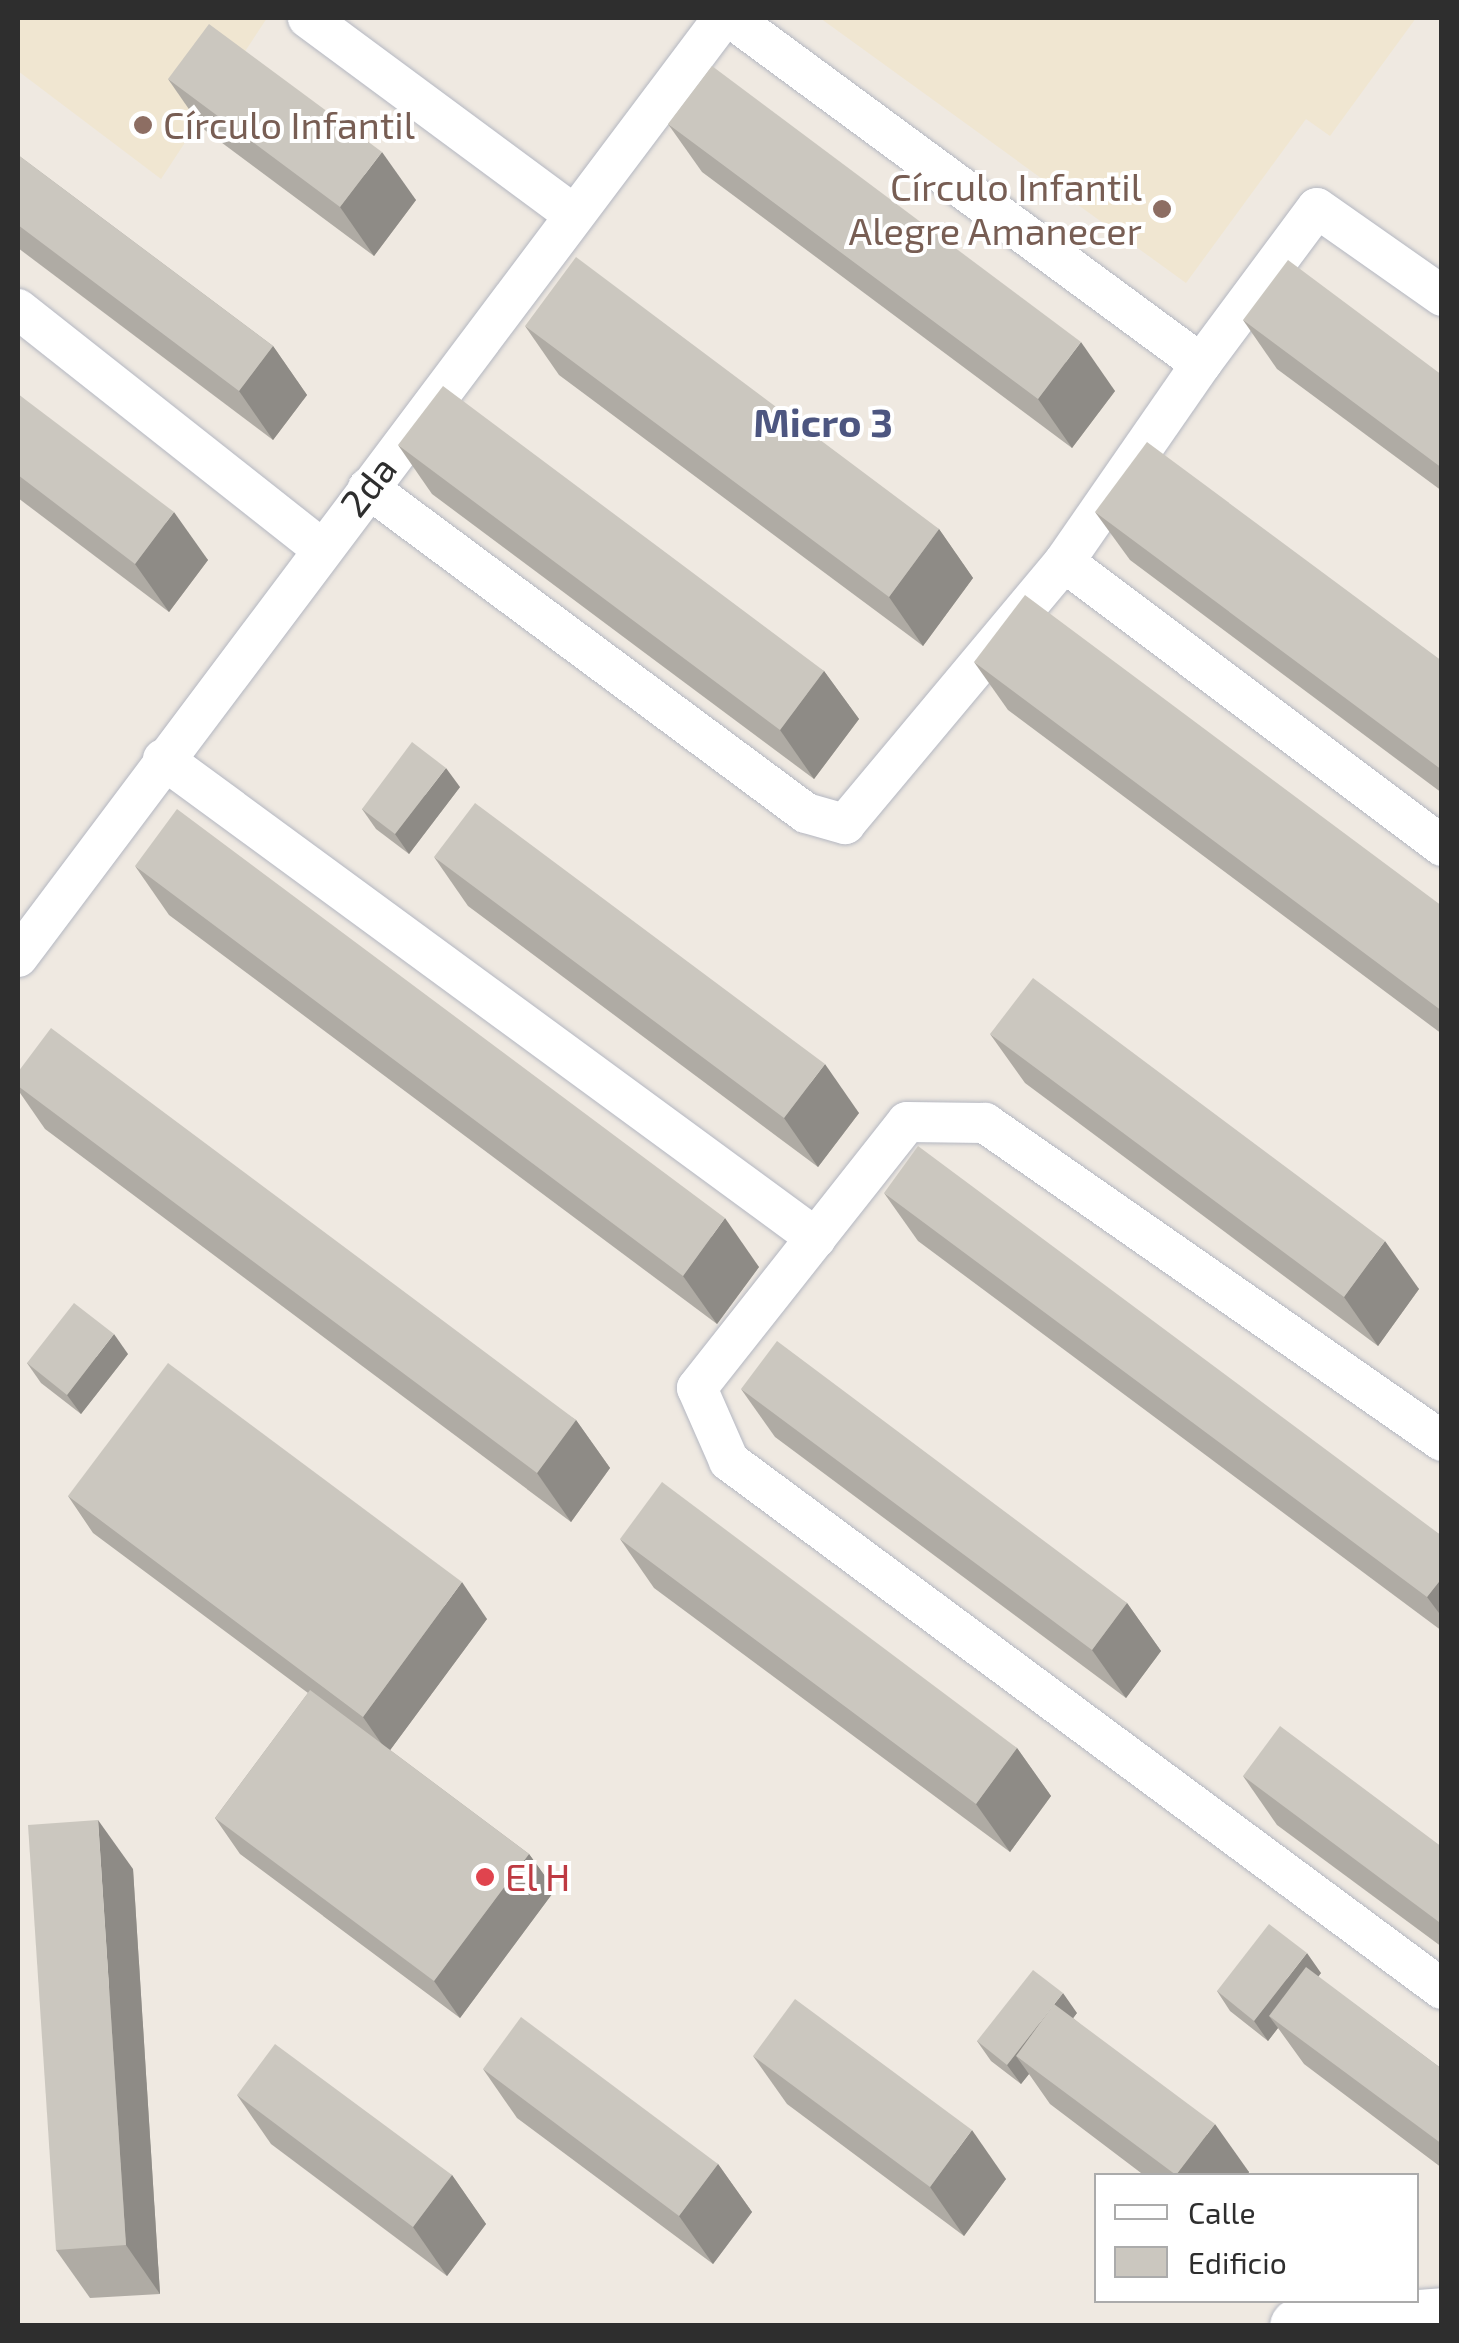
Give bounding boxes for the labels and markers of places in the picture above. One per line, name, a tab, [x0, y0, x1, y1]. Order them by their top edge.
place label: Círculo Infantil	[163, 102, 415, 148]
marker: Círculo Infantil	[132, 114, 154, 136]
place label: Círculo Infantil Alegre Amanecer	[848, 164, 1142, 253]
marker: Círculo Infantil Alegre Amanecer	[1151, 198, 1173, 220]
place label: El H	[505, 1854, 571, 1900]
marker: El H	[474, 1866, 496, 1888]

